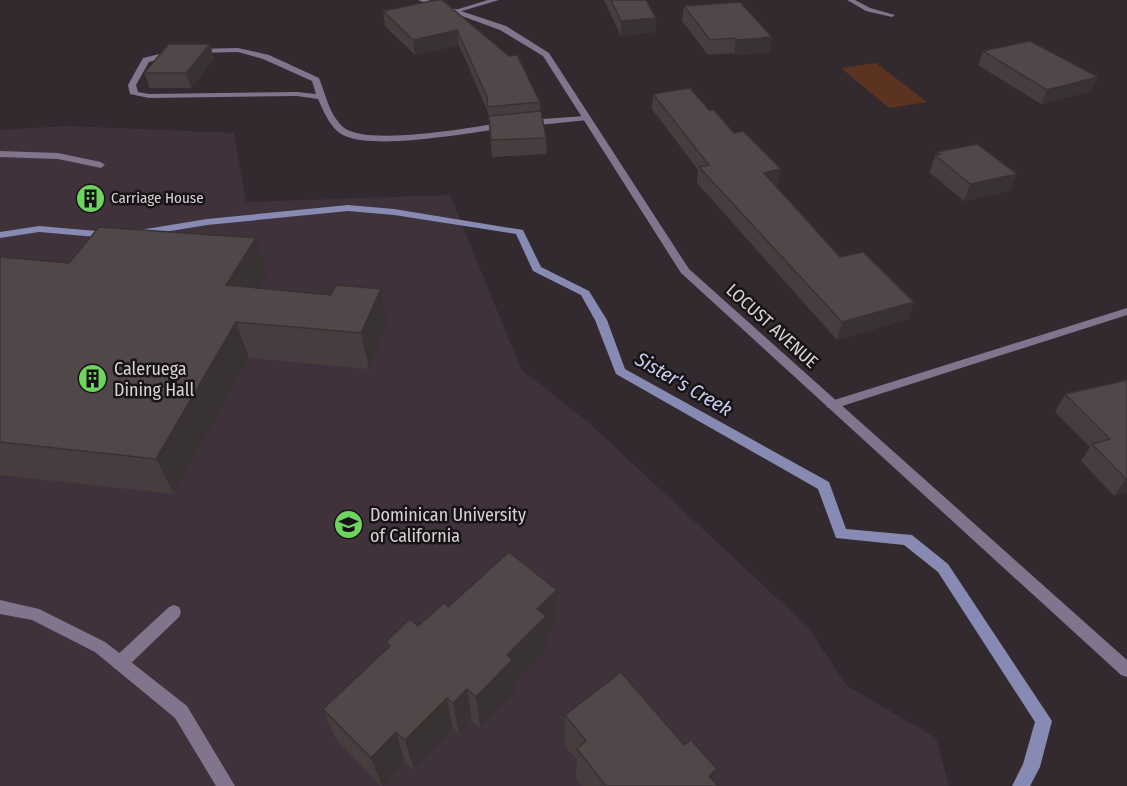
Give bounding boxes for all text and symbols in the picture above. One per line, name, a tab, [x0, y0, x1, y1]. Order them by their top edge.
building icon: Carriage House	[74, 182, 106, 214]
place label: Carriage House	[111, 189, 204, 207]
street label: LOCUST AVENUE	[722, 279, 822, 373]
water label: Sister's Creek	[631, 346, 737, 421]
place label: Caleruega Dining Hall	[114, 358, 194, 401]
building icon: Caleruega Dining Hall	[77, 363, 109, 395]
place label: Dominican University of California	[370, 504, 526, 547]
school or university icon: Dominican University of California	[333, 509, 365, 541]

